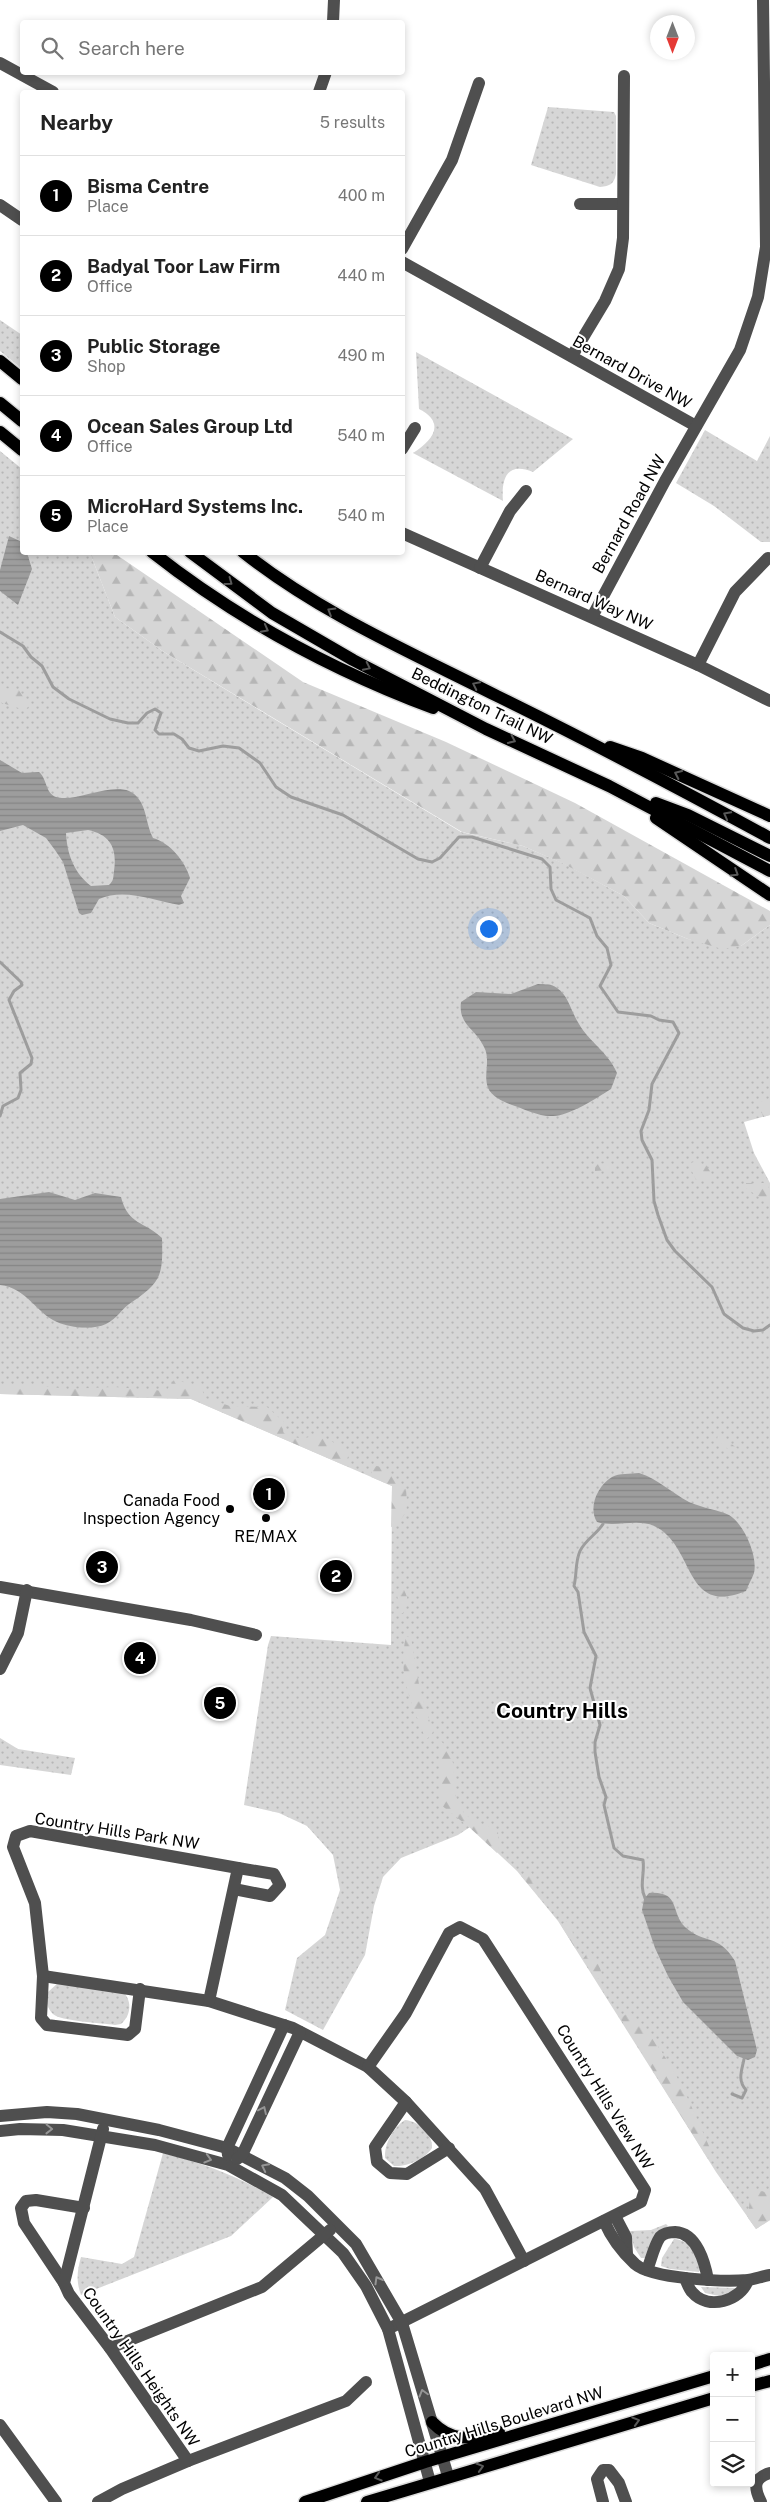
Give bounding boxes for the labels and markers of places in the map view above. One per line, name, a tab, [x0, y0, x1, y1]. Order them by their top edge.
pin: 1	[253, 1475, 285, 1513]
place label: Canada Food Inspection Agency	[83, 1491, 220, 1528]
marker: Canada Food Inspection Agency	[224, 1503, 236, 1515]
marker: RE/MAX	[260, 1512, 272, 1524]
place label: RE/MAX	[234, 1527, 298, 1546]
pin: 3	[86, 1548, 118, 1586]
pin: 2	[320, 1557, 352, 1595]
pin: 4	[124, 1639, 156, 1677]
pin: 5	[204, 1684, 236, 1722]

